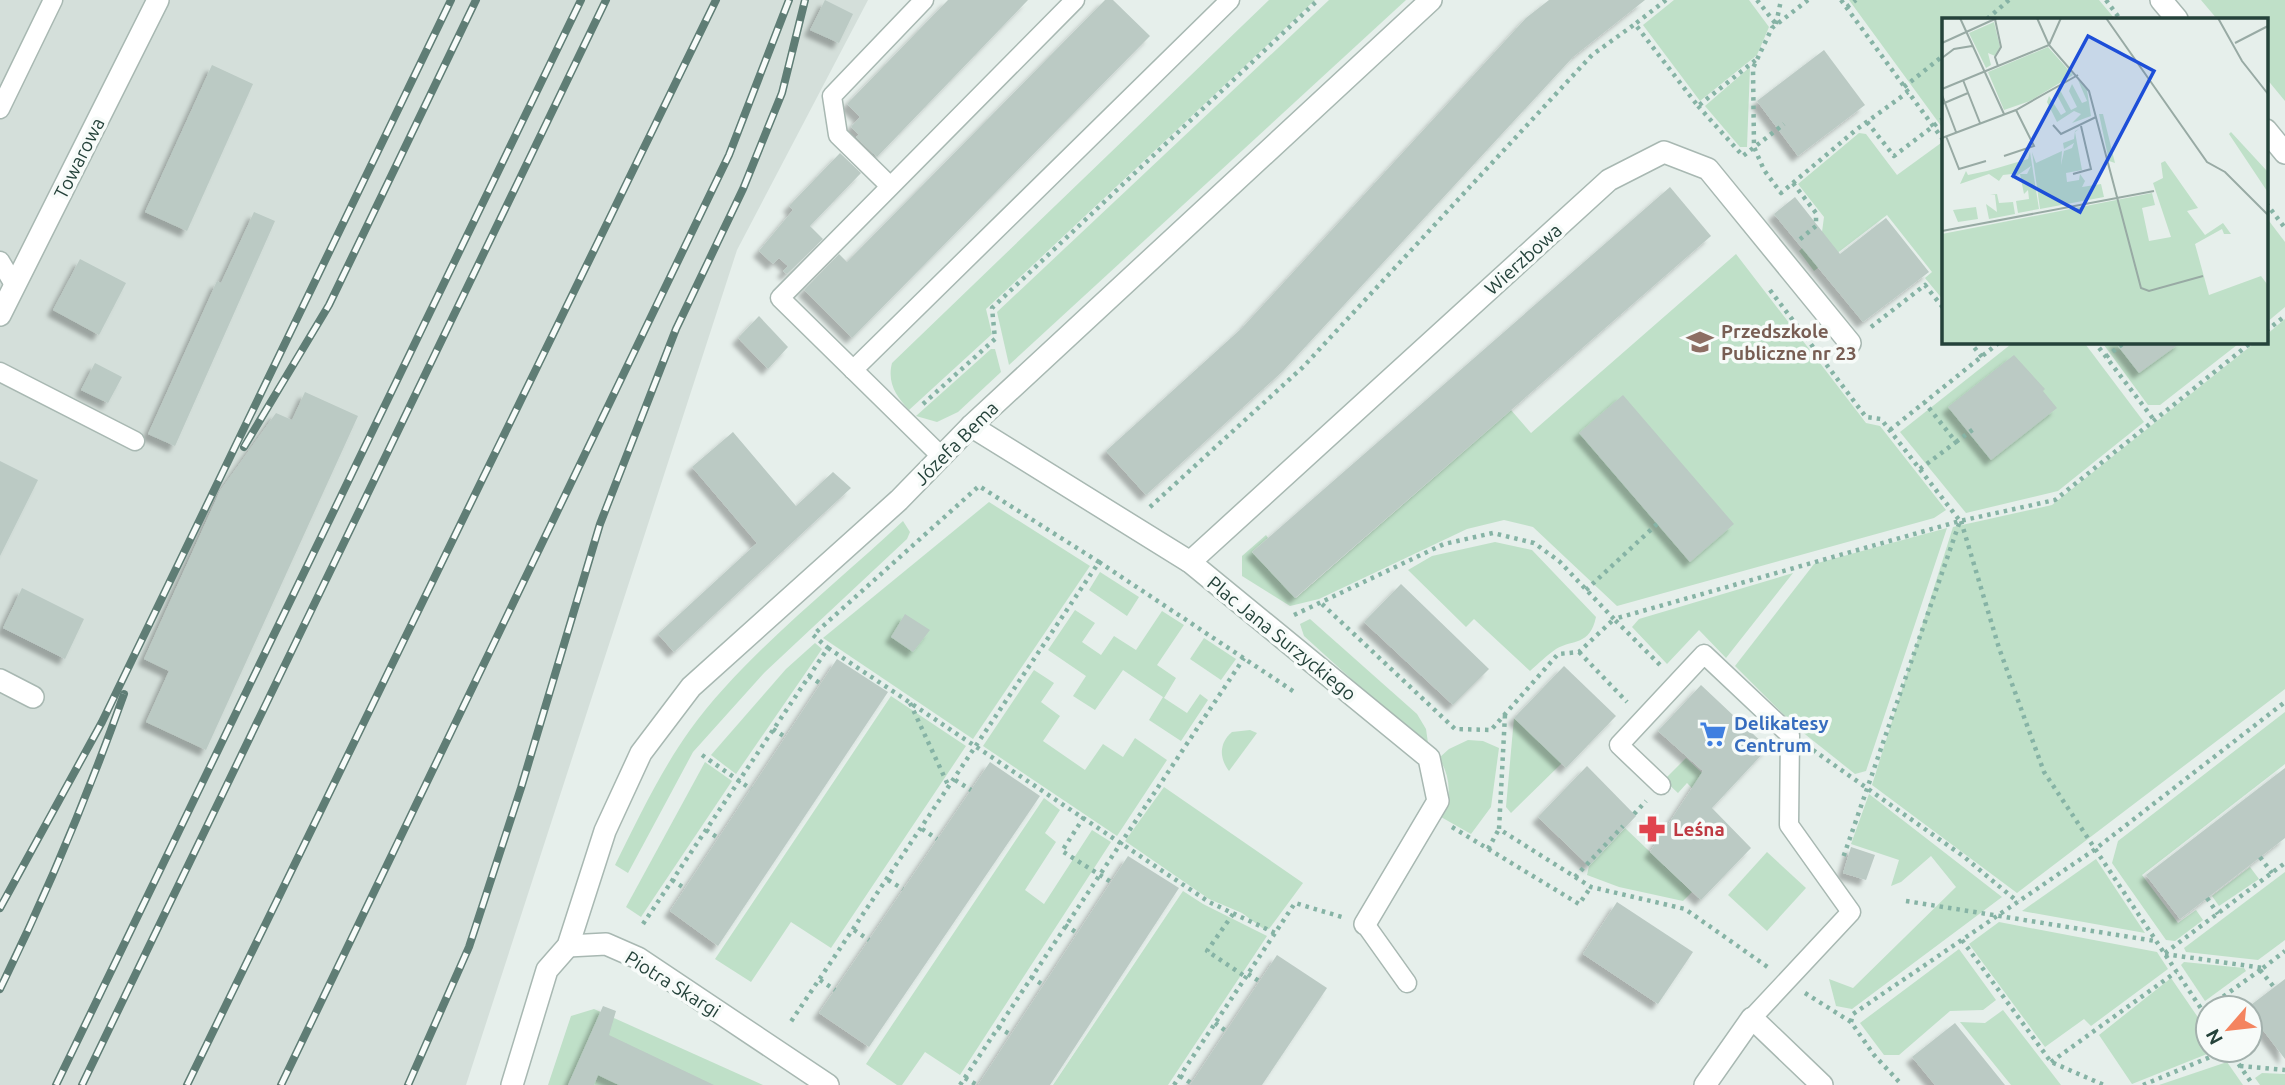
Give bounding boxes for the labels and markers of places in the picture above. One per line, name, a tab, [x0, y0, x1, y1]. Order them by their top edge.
place label: Przedszkole Publiczne nr 23	[1721, 320, 1857, 364]
school or university icon: Przedszkole Publiczne nr 23	[1685, 327, 1715, 357]
place label: Delikatesy Centrum	[1734, 712, 1829, 756]
supermarket icon: Delikatesy Centrum	[1698, 719, 1728, 749]
pharmacy icon: Leśna	[1637, 814, 1667, 844]
place label: Leśna	[1673, 818, 1725, 840]

